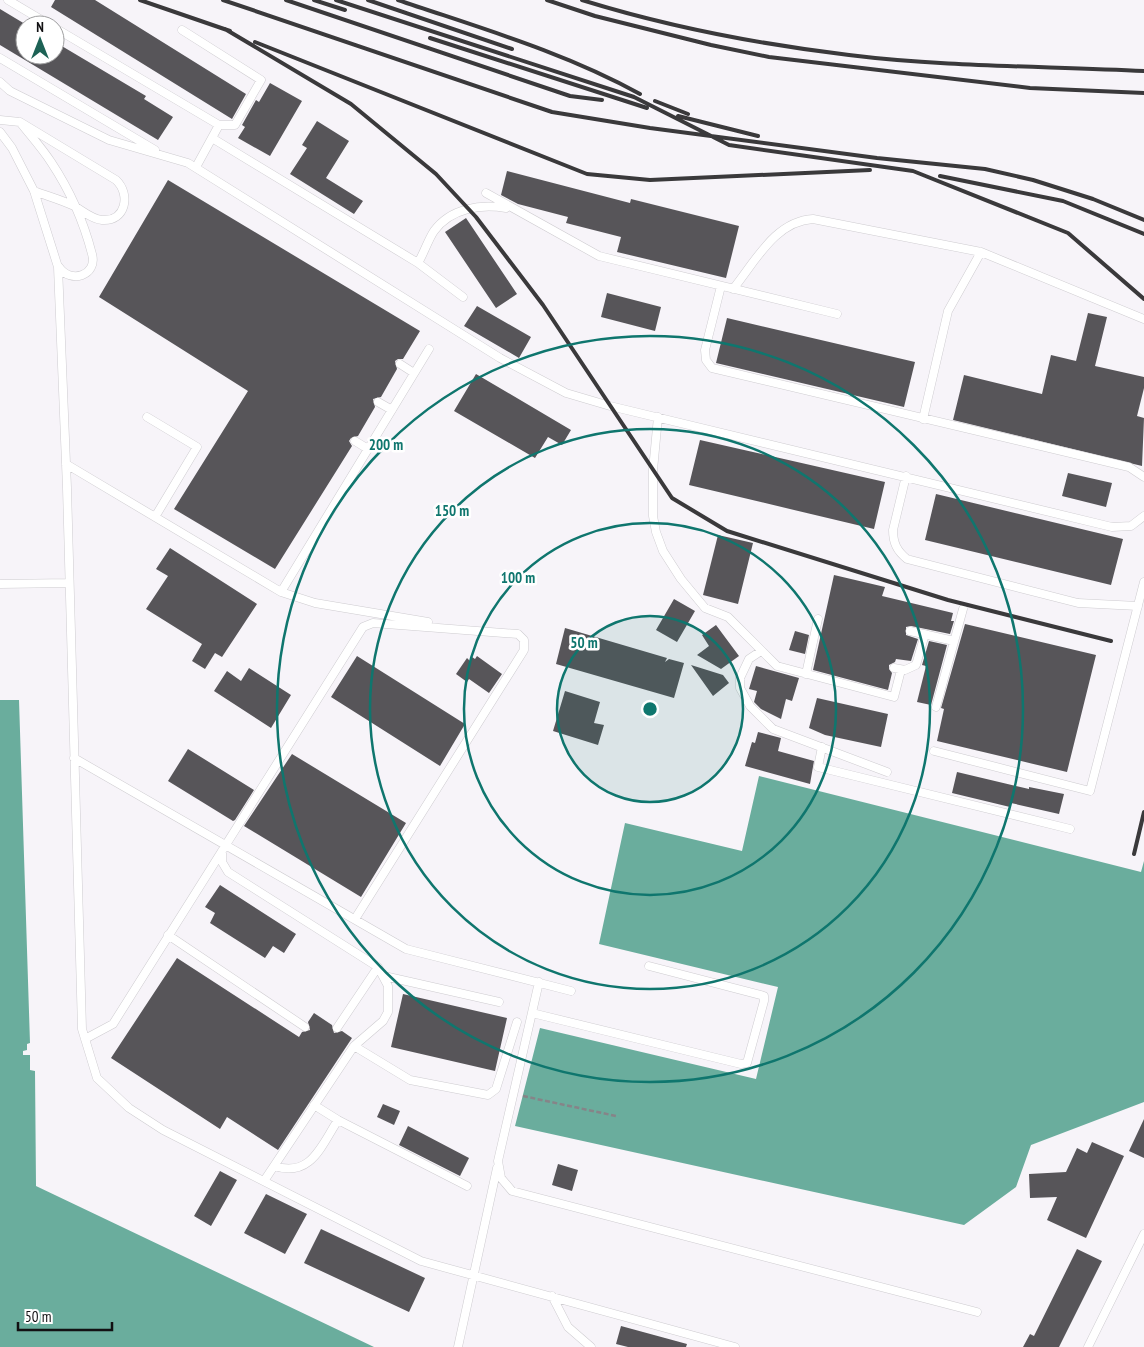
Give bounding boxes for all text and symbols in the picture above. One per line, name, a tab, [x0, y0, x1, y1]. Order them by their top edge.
north arrow	[15, 15, 65, 65]
text: N	[36, 18, 44, 36]
text: 200 m	[369, 435, 403, 454]
text: 150 m	[435, 501, 469, 520]
text: 100 m	[501, 568, 535, 587]
text: 50 m	[570, 633, 598, 652]
centre of rings	[641, 700, 659, 718]
scale bar	[18, 1300, 111, 1332]
text: 50 m	[25, 1307, 51, 1326]

